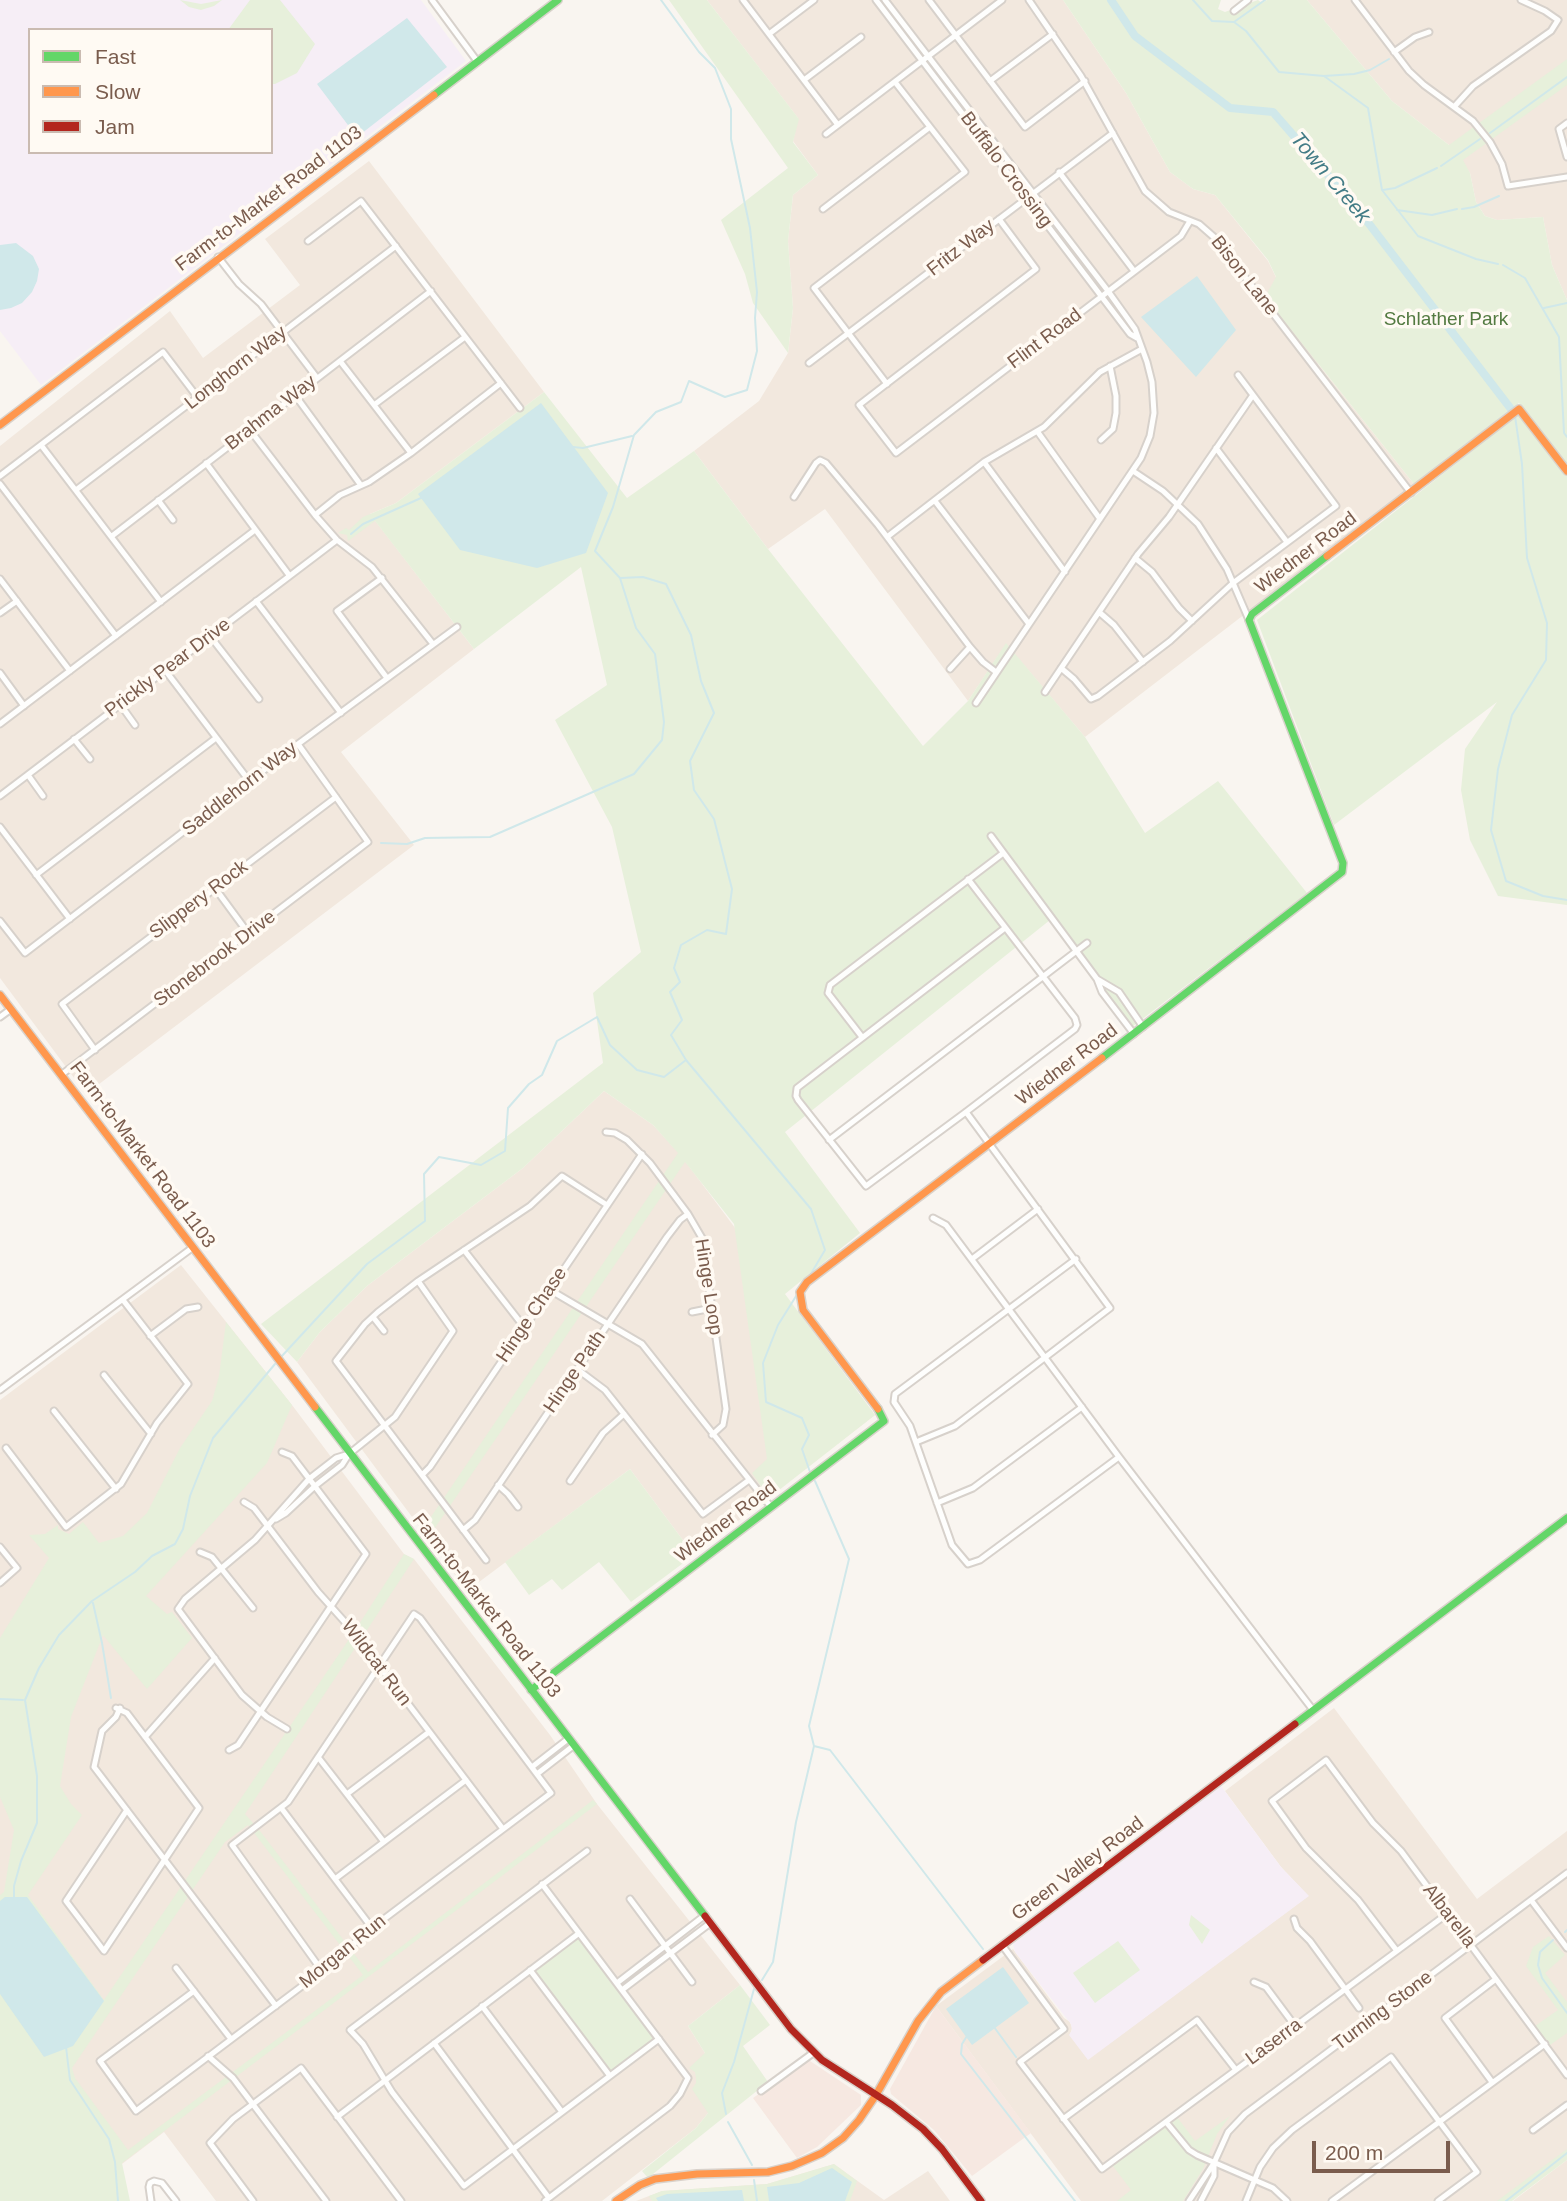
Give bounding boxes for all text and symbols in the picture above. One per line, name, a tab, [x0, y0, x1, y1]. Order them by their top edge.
legend	[28, 28, 273, 154]
text: Fast	[95, 45, 136, 68]
text: Slow	[95, 80, 141, 103]
street label: Buffalo Crossing	[955, 108, 1057, 232]
text: Jam	[95, 115, 135, 138]
street label: Farm-to-Market Road 1103	[171, 121, 367, 277]
water label: Town Creek	[1285, 127, 1375, 229]
street label: Fritz Way	[923, 215, 999, 281]
street label: Bison Lane	[1206, 232, 1282, 320]
street label: Flint Road	[1004, 304, 1086, 374]
park label: Schlather Park	[1384, 309, 1508, 331]
street label: Longhorn Way	[181, 321, 291, 415]
street label: Brahma Way	[221, 370, 321, 456]
street label: Wiedner Road	[1251, 507, 1361, 599]
street label: Prickly Pear Drive	[101, 613, 235, 723]
street label: Saddlehorn Way	[178, 737, 302, 841]
street label: Slippery Rock	[145, 856, 253, 944]
street label: Stonebrook Drive	[150, 906, 280, 1012]
street label: Wiedner Road	[1012, 1019, 1122, 1111]
street label: Farm-to-Market Road 1103	[64, 1057, 220, 1253]
street label: Hinge Loop	[689, 1237, 727, 1337]
street label: Hinge Chase	[492, 1263, 572, 1367]
street label: Hinge Path	[539, 1327, 611, 1417]
street label: Wiedner Road	[671, 1476, 781, 1568]
street label: Farm-to-Market Road 1103	[407, 1509, 565, 1703]
street label: Wildcat Run	[336, 1615, 416, 1711]
street label: Green Valley Road	[1008, 1812, 1148, 1926]
street label: Albarella	[1418, 1880, 1480, 1952]
street label: Morgan Run	[295, 1910, 391, 1994]
street label: Turning Stone	[1329, 1966, 1437, 2056]
street label: Laserra	[1241, 2014, 1307, 2070]
scale bar	[1315, 2128, 1453, 2172]
text: 200 m	[1325, 2141, 1383, 2164]

